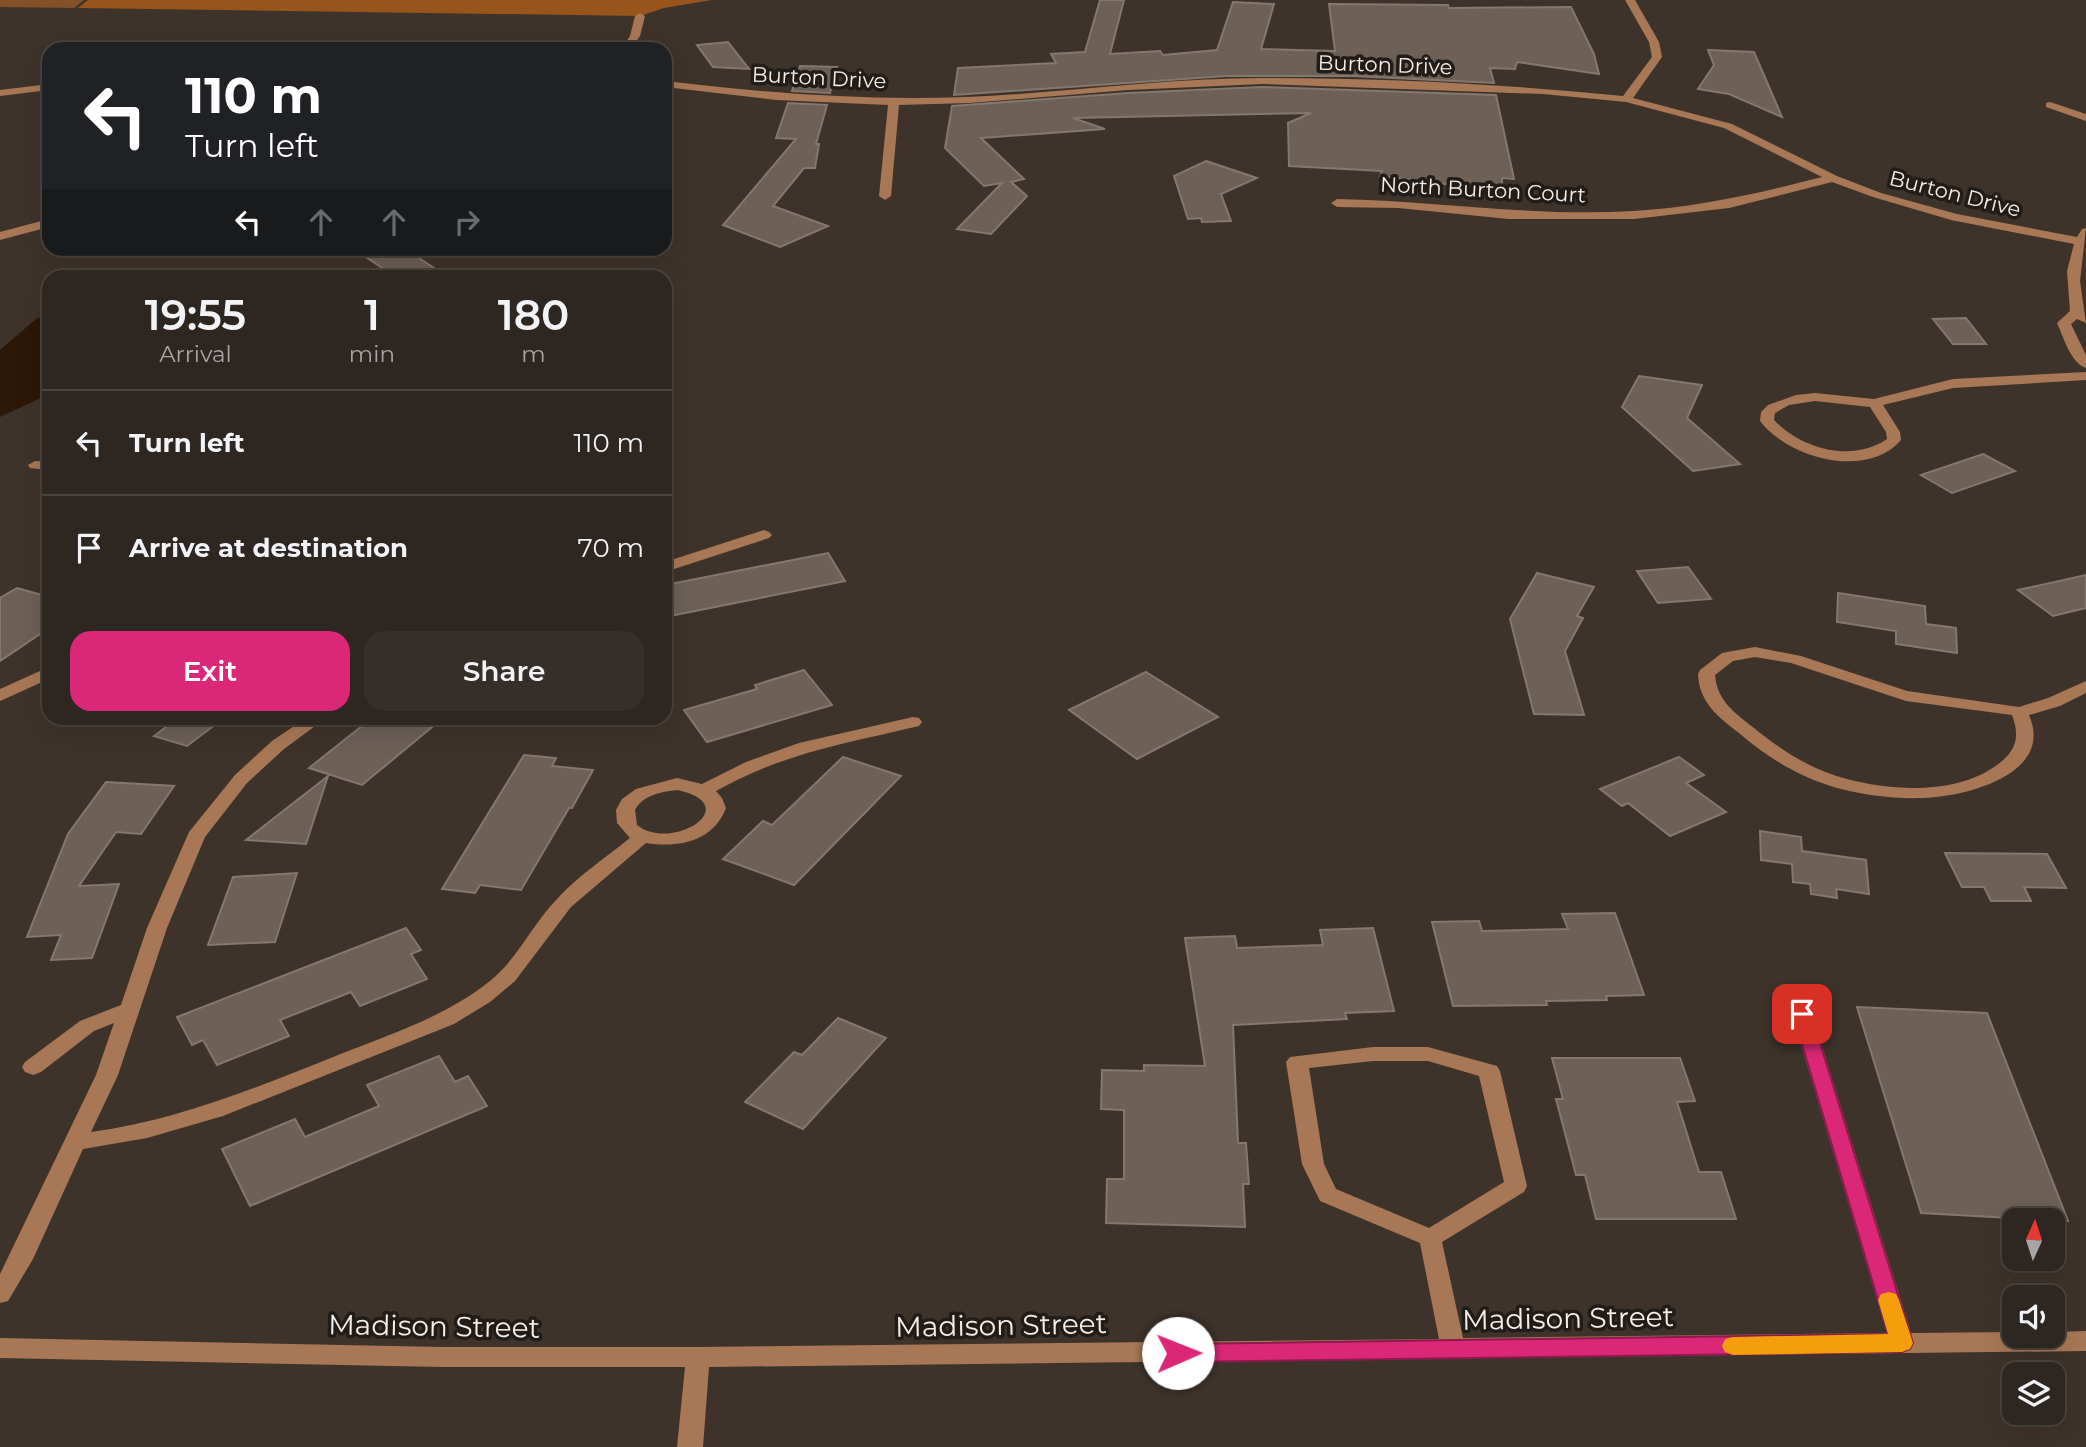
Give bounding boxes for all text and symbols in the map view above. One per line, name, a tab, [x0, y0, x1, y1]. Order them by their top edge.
street label: Burton Drive	[1317, 50, 1453, 79]
street label: Burton Drive	[751, 61, 887, 94]
text: 110 m	[185, 66, 322, 125]
icon: left	[70, 70, 161, 161]
text: Turn left	[185, 126, 319, 165]
street label: Burton Drive	[1887, 165, 2023, 222]
street label: North Burton Court	[1380, 172, 1586, 207]
icon: left	[229, 203, 267, 241]
icon: ahead	[302, 203, 340, 241]
icon: ahead	[375, 203, 413, 241]
icon: right	[448, 203, 486, 241]
text: 19:55	[145, 289, 246, 341]
text: 1	[364, 289, 380, 341]
text: 180	[498, 289, 569, 341]
text: Arrival	[159, 340, 232, 368]
text: min	[349, 340, 395, 368]
text: m	[521, 340, 546, 368]
icon: left	[70, 424, 108, 462]
text: Turn left	[129, 427, 245, 459]
text: 110 m	[574, 427, 644, 459]
icon: arrive	[70, 529, 108, 567]
text: Arrive at destination	[129, 532, 408, 564]
text: 70 m	[578, 532, 644, 564]
button: Exit	[70, 631, 350, 711]
button: Share	[364, 631, 644, 711]
pin	[1772, 984, 1832, 1044]
icon: arrive	[1783, 995, 1821, 1033]
north arrow	[2002, 1208, 2065, 1270]
map controls	[2002, 1208, 2065, 1425]
button: sound	[2002, 1285, 2065, 1348]
street label: Madison Street	[1462, 1299, 1674, 1337]
street label: Madison Street	[895, 1306, 1107, 1344]
street label: Madison Street	[328, 1307, 540, 1345]
position arrow	[1141, 1316, 1215, 1390]
button: layers	[2002, 1362, 2065, 1425]

